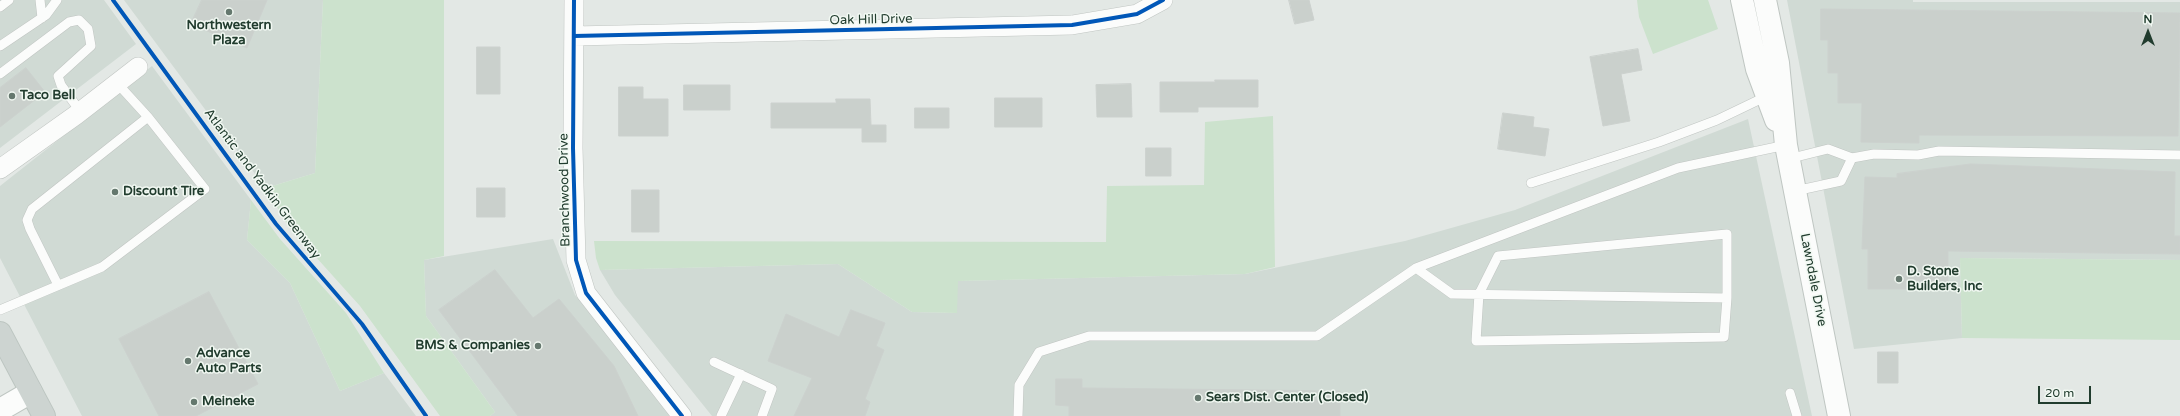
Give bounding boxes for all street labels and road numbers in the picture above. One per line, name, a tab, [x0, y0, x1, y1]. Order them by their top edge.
street label: Oak Hill Drive	[829, 11, 913, 29]
street label: Atlantic and Yadkin Greenway	[200, 106, 324, 262]
street label: Branchwood Drive	[556, 133, 574, 247]
street label: Lawndale Drive	[1796, 232, 1830, 328]

